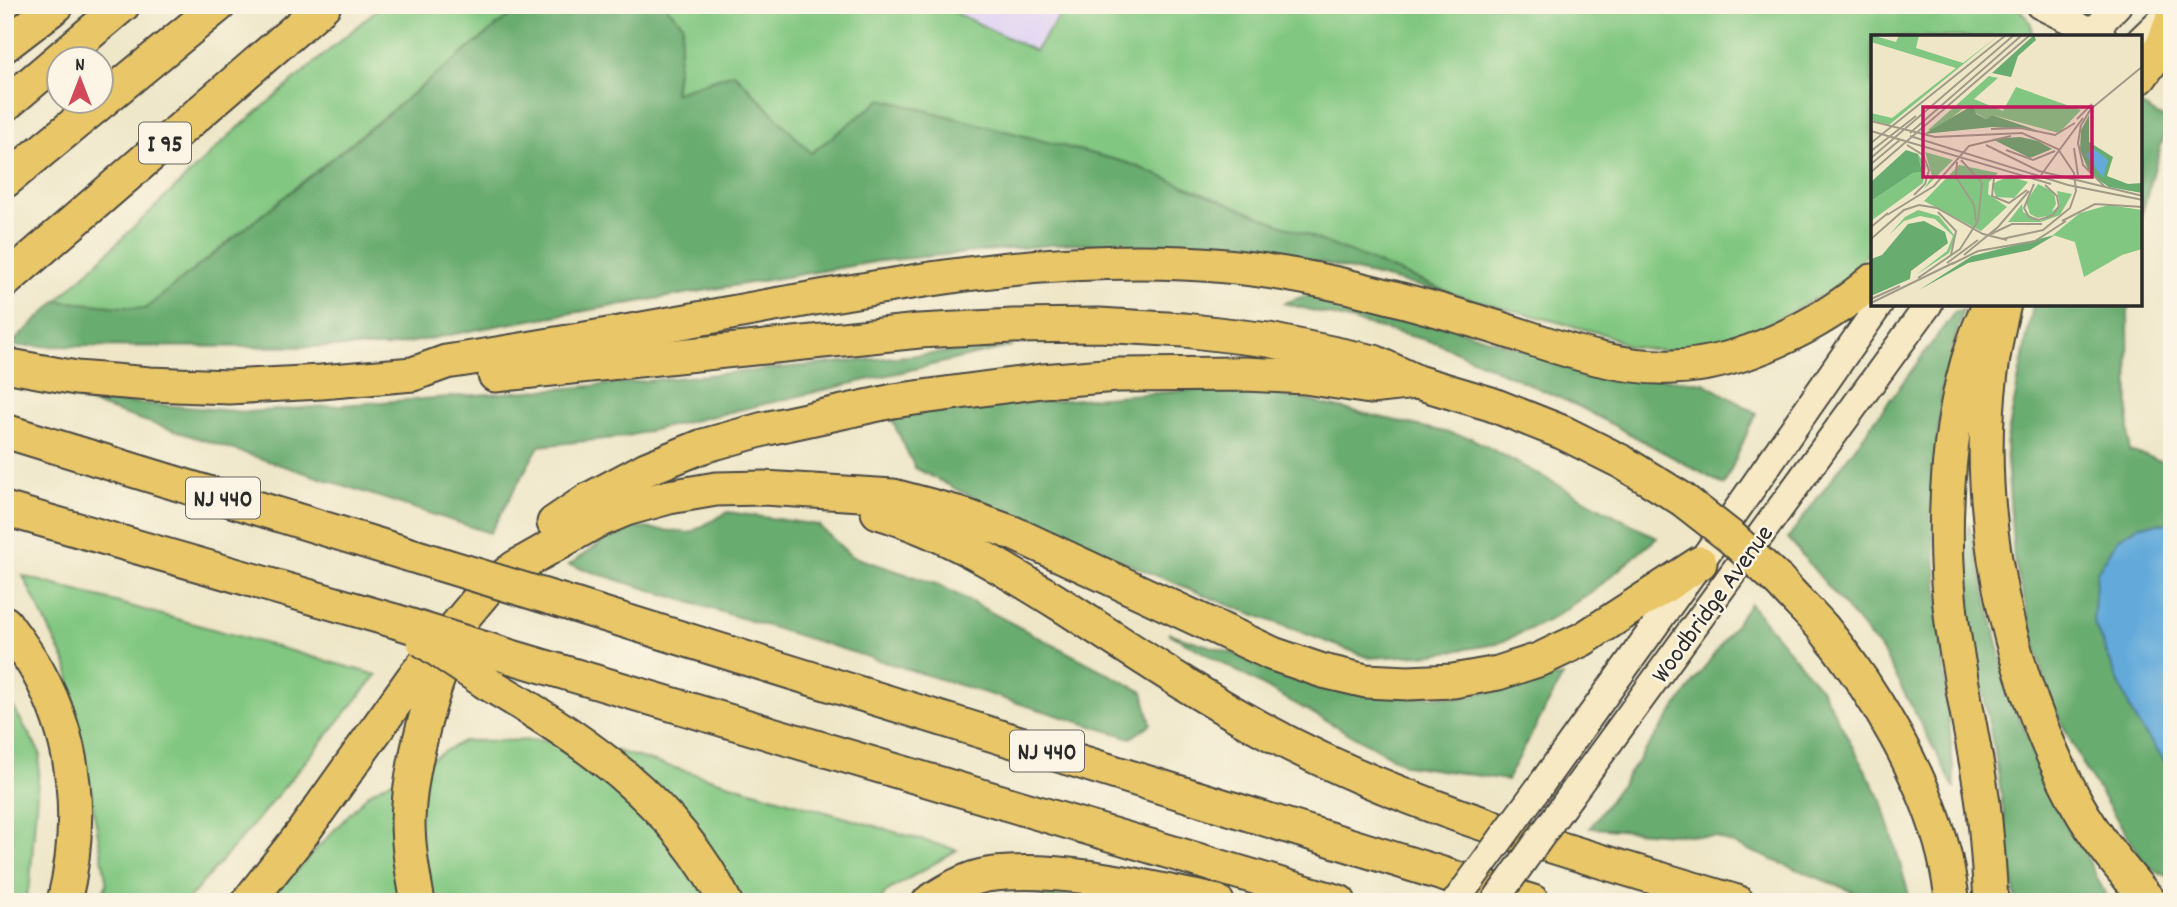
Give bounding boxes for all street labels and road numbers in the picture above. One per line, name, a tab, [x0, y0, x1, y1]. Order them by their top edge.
road number: I 95	[139, 122, 191, 163]
road number: NJ 440	[186, 477, 260, 518]
street label: Woodbridge Avenue	[1644, 518, 1784, 692]
road number: NJ 440	[1010, 730, 1084, 772]

